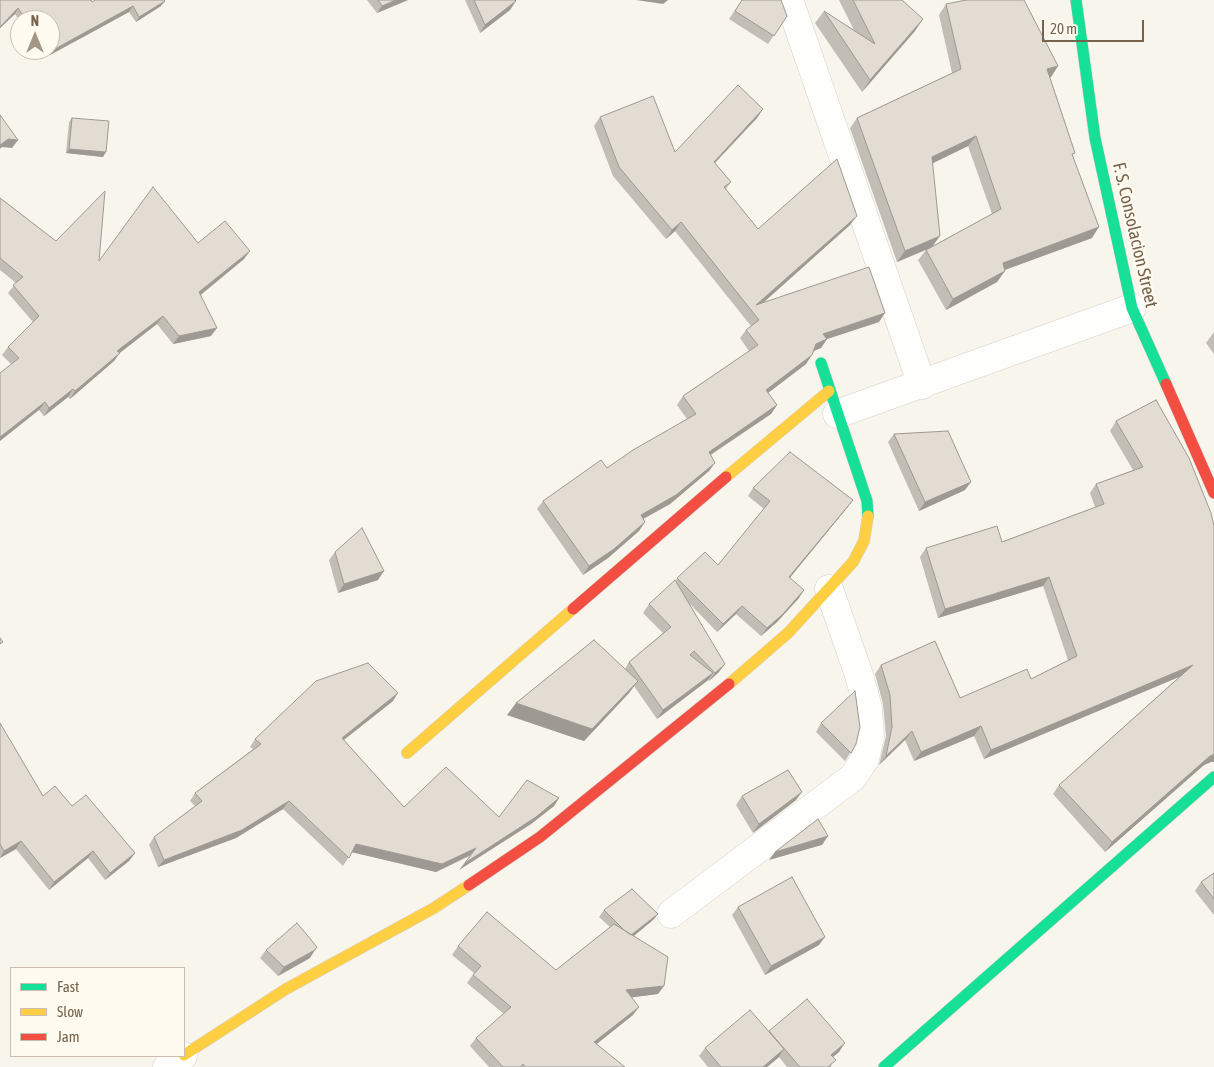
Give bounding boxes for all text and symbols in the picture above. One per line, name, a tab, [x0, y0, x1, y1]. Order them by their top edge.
north arrow	[10, 10, 60, 60]
scale bar	[1044, 10, 1146, 42]
text: N	[31, 13, 39, 29]
text: 20 m	[1050, 20, 1077, 37]
street label: F. S. Consolacion Street	[1108, 160, 1162, 310]
legend	[10, 967, 185, 1057]
text: Fast	[57, 978, 79, 995]
text: Slow	[57, 1003, 83, 1020]
text: Jam	[57, 1028, 80, 1045]

